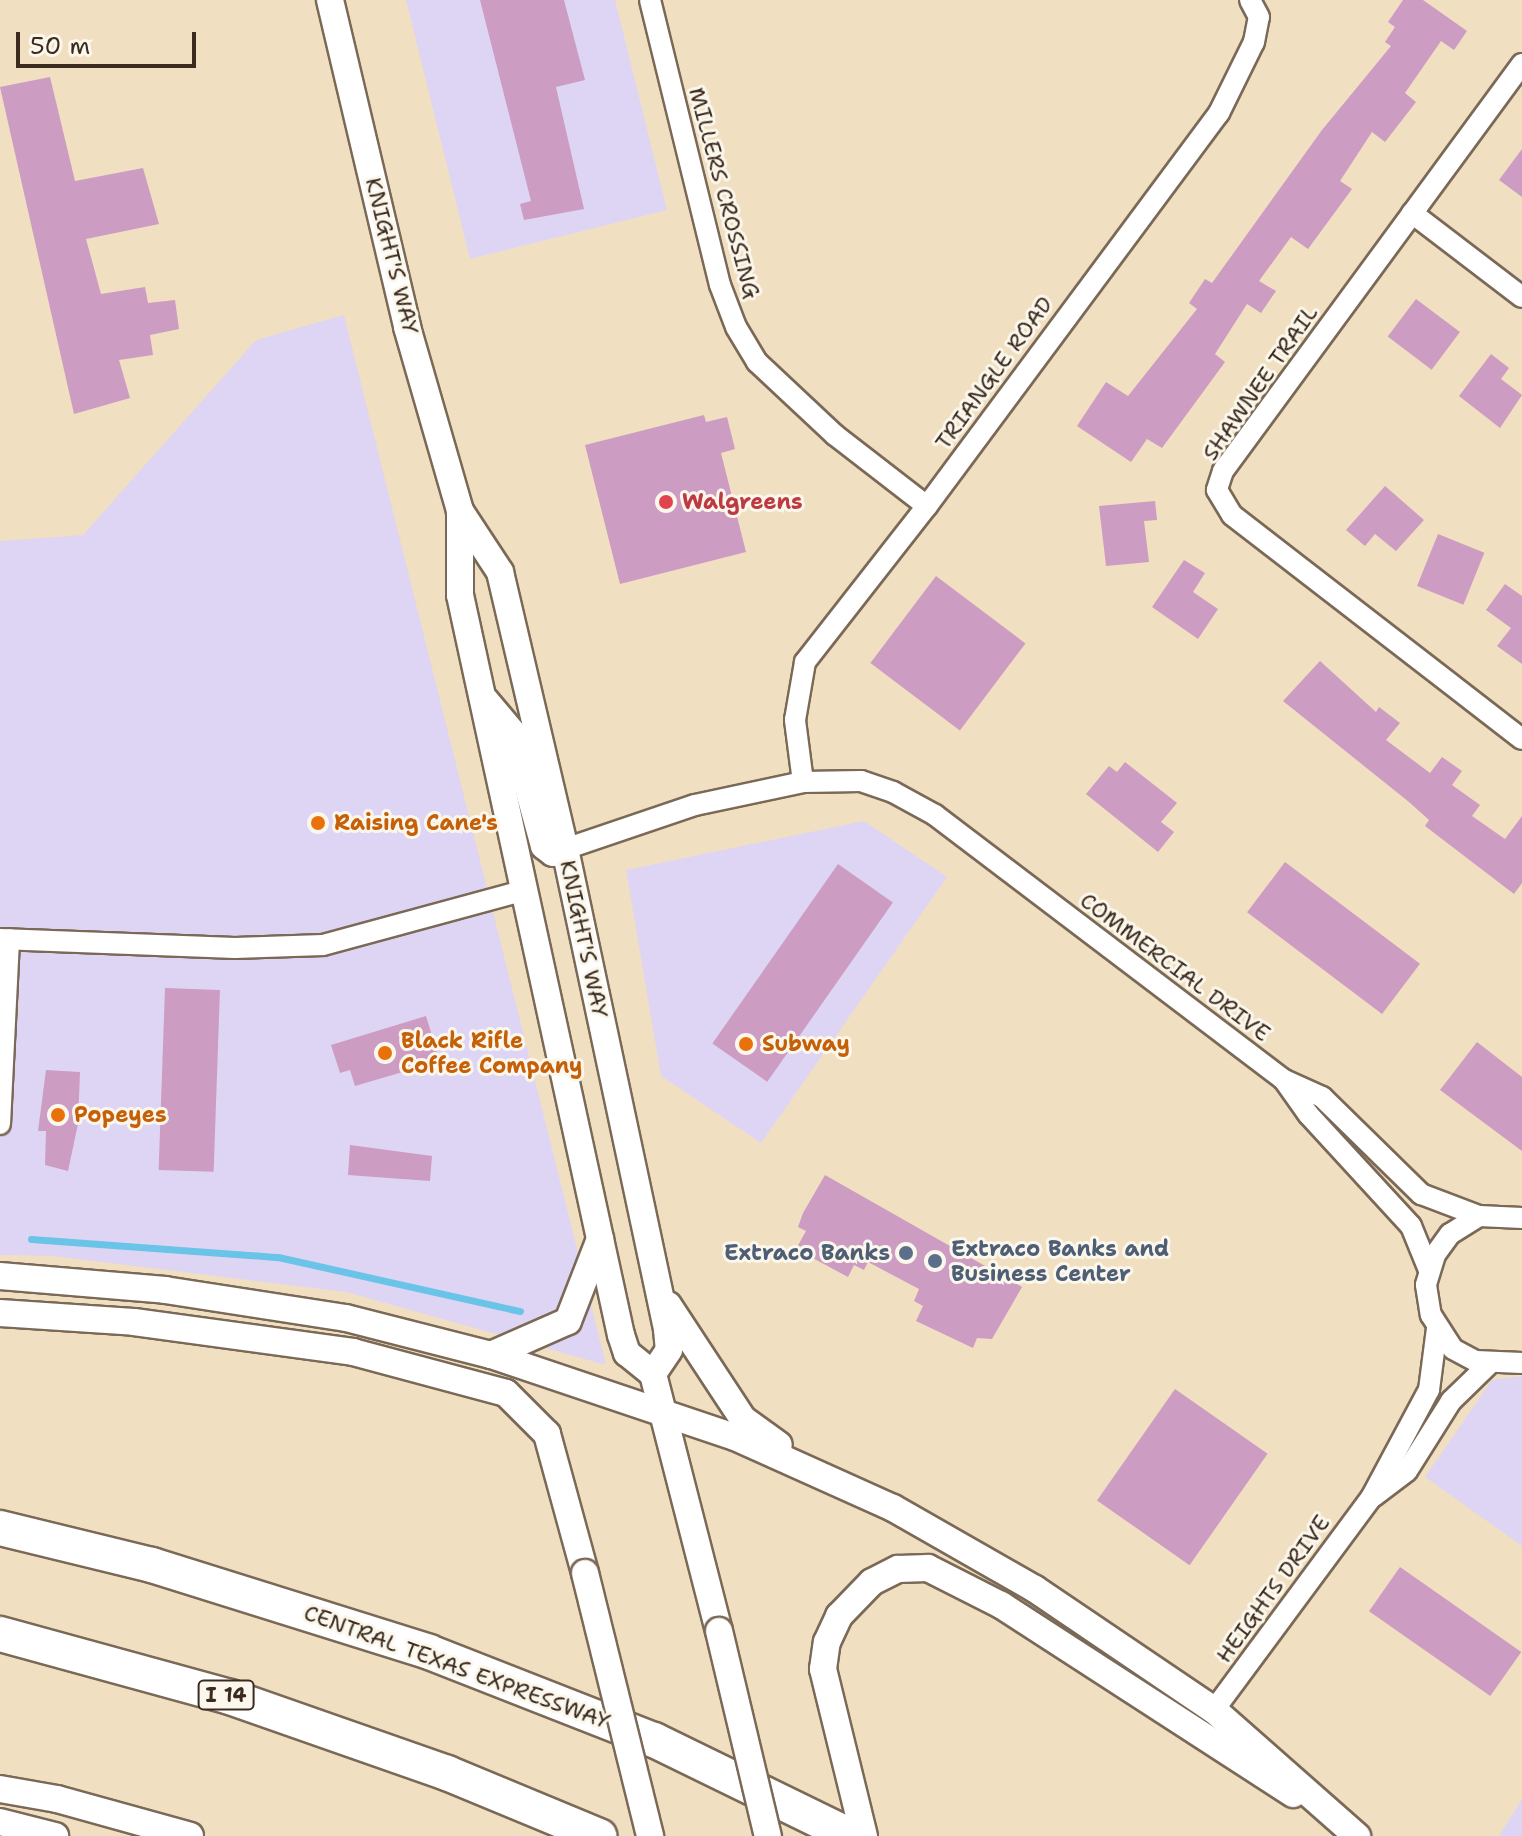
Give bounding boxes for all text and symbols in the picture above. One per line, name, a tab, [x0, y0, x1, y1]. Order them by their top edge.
scale bar	[20, 16, 200, 66]
text: 50 m	[30, 30, 90, 62]
street label: MILLERS CROSSING	[683, 85, 765, 301]
street label: KNIGHT'S WAY	[360, 175, 424, 337]
street label: TRIANGLE ROAD	[930, 291, 1058, 455]
street label: SHAWNEE TRAIL	[1197, 301, 1323, 465]
place label: Walgreens	[682, 489, 803, 515]
marker: Walgreens	[657, 493, 675, 511]
place label: Raising Cane's	[334, 810, 498, 836]
marker: Raising Cane's	[309, 814, 327, 832]
street label: KNIGHT'S WAY	[554, 858, 614, 1020]
street label: COMMERCIAL DRIVE	[1075, 887, 1275, 1047]
place label: Black Rifle Coffee Company	[401, 1027, 582, 1078]
place label: Subway	[762, 1031, 850, 1057]
marker: Subway	[737, 1035, 755, 1053]
marker: Black Rifle Coffee Company	[376, 1044, 394, 1062]
place label: Popeyes	[74, 1102, 166, 1128]
marker: Popeyes	[49, 1106, 67, 1124]
place label: Extraco Banks and Business Center	[951, 1235, 1169, 1286]
place label: Extraco Banks	[724, 1240, 890, 1266]
marker: Extraco Banks	[897, 1244, 915, 1262]
marker: Extraco Banks and Business Center	[926, 1252, 944, 1270]
street label: HEIGHTS DRIVE	[1211, 1510, 1335, 1668]
street label: CENTRAL TEXAS EXPRESSWAY	[300, 1599, 614, 1735]
road number: I 14	[196, 1679, 256, 1711]

